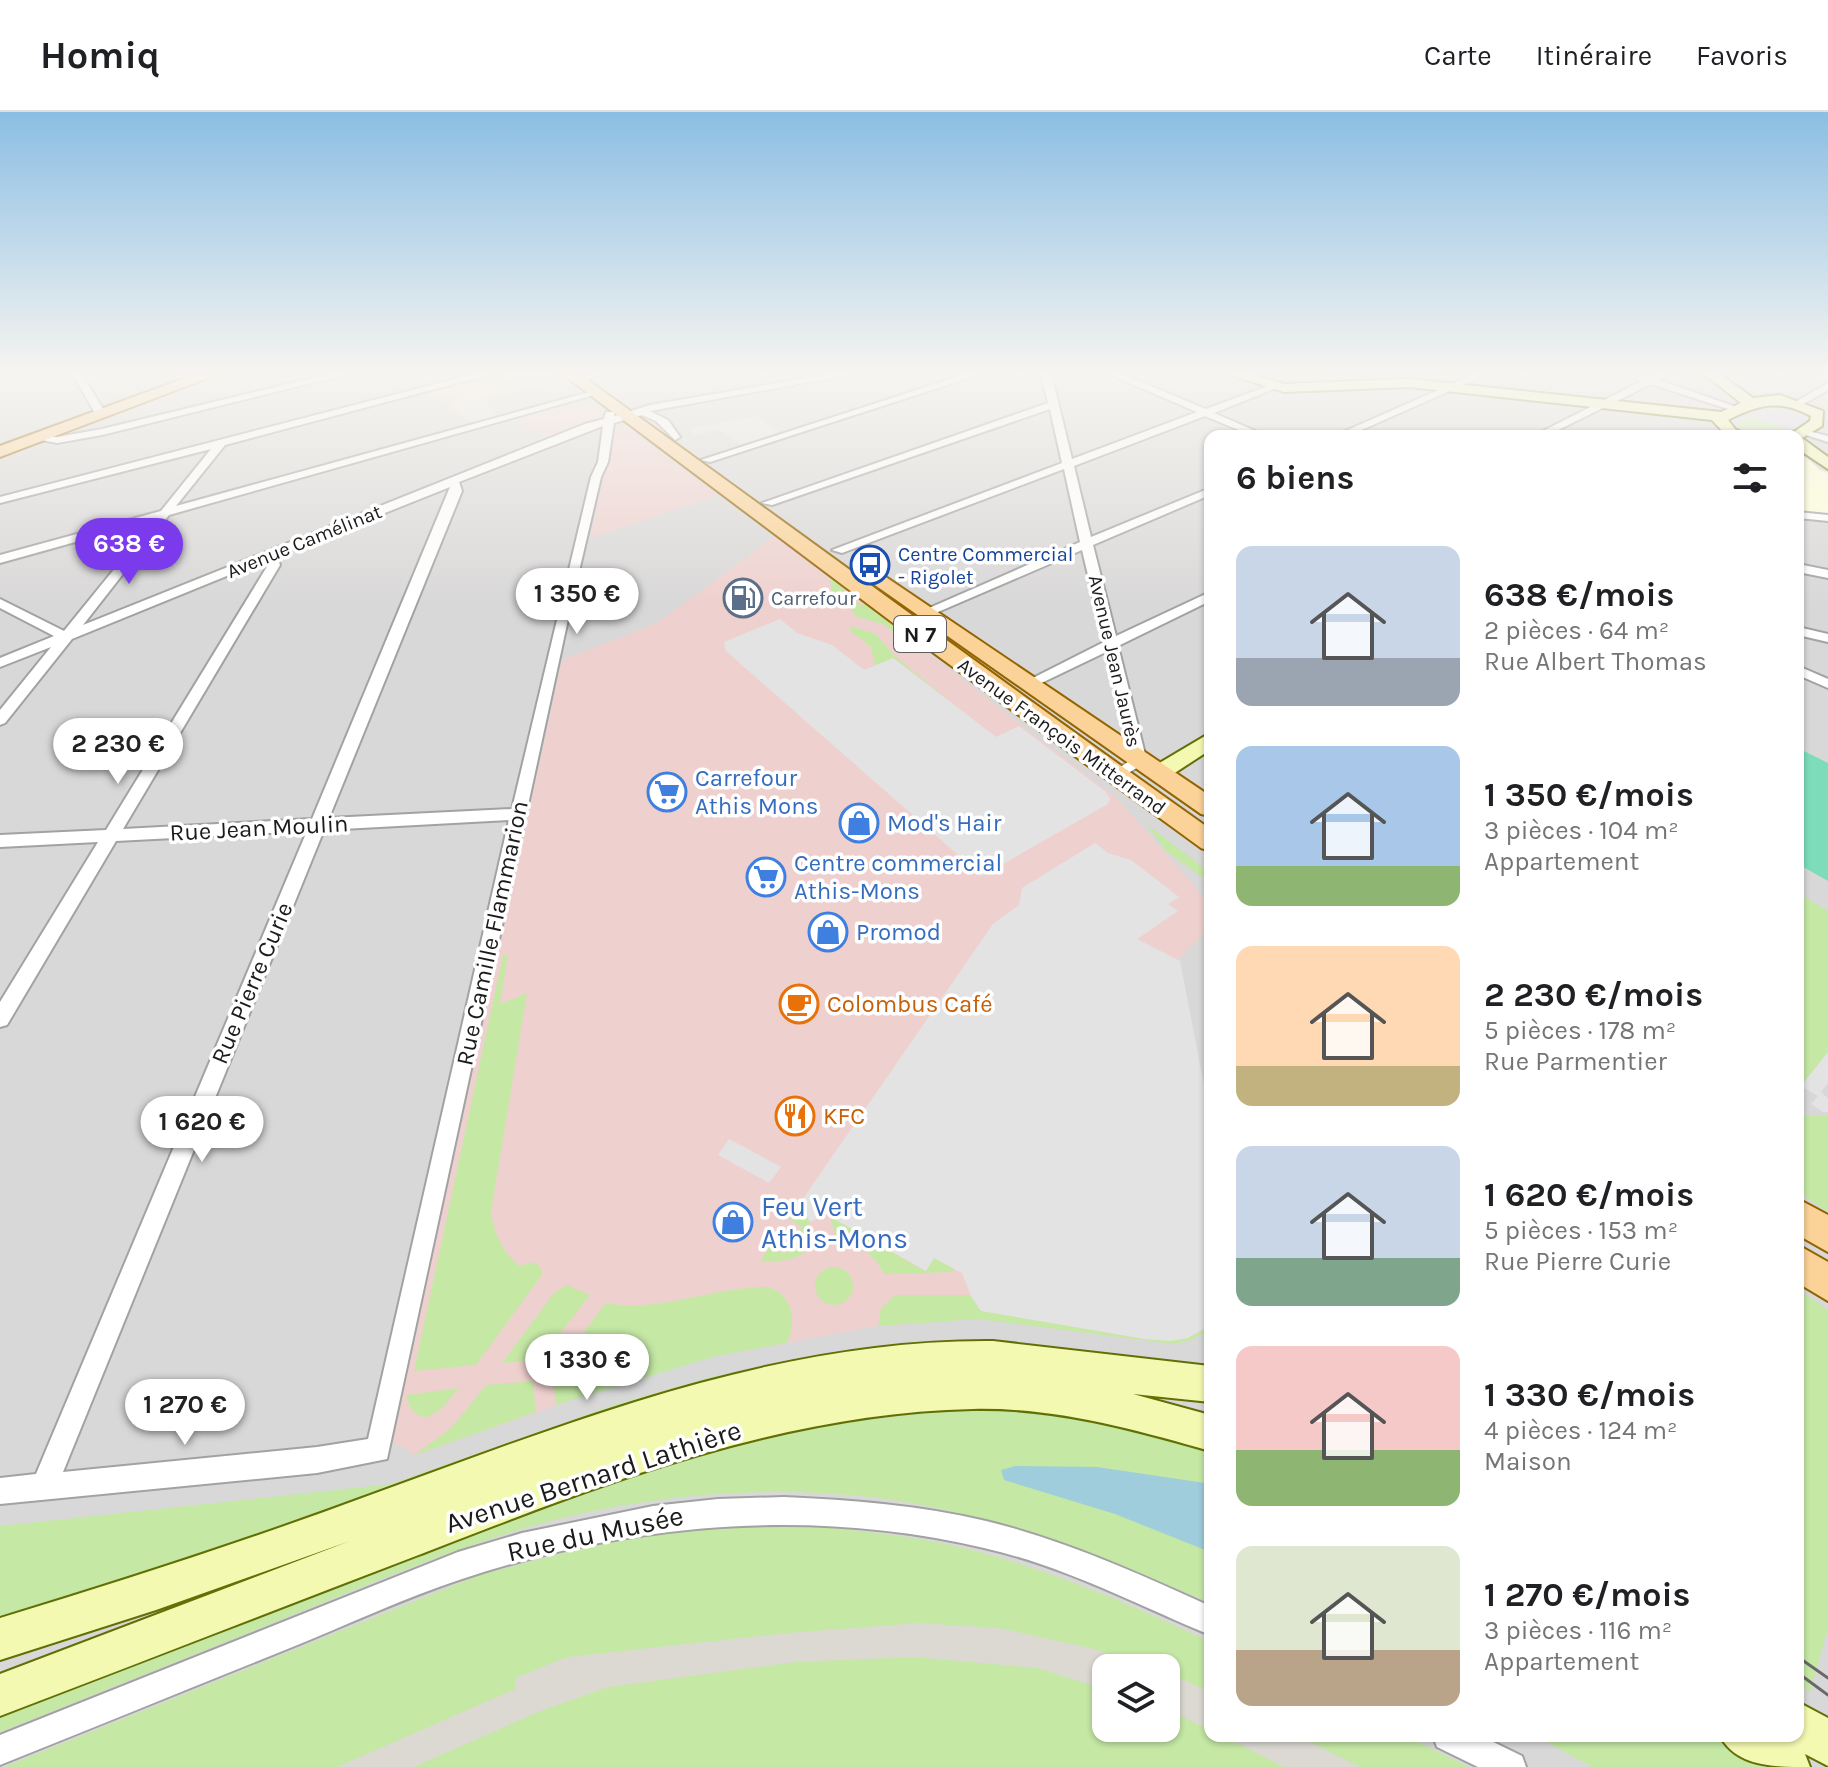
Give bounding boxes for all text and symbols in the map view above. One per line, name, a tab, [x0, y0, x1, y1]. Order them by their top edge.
text: Homiq	[40, 33, 160, 78]
text: Carte	[1424, 39, 1492, 72]
text: Itinéraire	[1536, 39, 1652, 72]
text: Favoris	[1696, 39, 1788, 72]
icon: filters	[1728, 456, 1772, 500]
text: 6 biens	[1236, 458, 1354, 498]
street label: Avenue Camélinat	[223, 500, 385, 583]
pin: 638 €	[73, 518, 185, 586]
text: 638 €	[93, 528, 165, 559]
place label: Centre Commercial - Rigolet	[898, 543, 1073, 589]
bus stop icon: Centre Commercial - Rigolet	[849, 544, 891, 586]
pin: 1 350 €	[503, 568, 651, 636]
street label: Avenue Jean Jaurès	[1084, 573, 1146, 749]
text: 638 €/mois	[1484, 575, 1675, 615]
fuel station icon: Carrefour	[722, 577, 764, 619]
text: 1 350 €	[534, 578, 620, 609]
icon: home	[1300, 578, 1396, 674]
place label: Carrefour	[771, 587, 857, 610]
text: 2 pièces · 64 m²	[1484, 615, 1669, 646]
road number: N 7	[894, 616, 946, 652]
text: Rue Albert Thomas	[1484, 646, 1707, 677]
street label: Avenue François Mitterrand	[953, 653, 1170, 820]
pin: 2 230 €	[44, 718, 192, 786]
text: 2 230 €	[71, 728, 165, 759]
place label: Carrefour Athis Mons	[695, 764, 818, 820]
supermarket icon: Carrefour Athis Mons	[646, 771, 688, 813]
text: 1 350 €/mois	[1484, 775, 1694, 815]
icon: home	[1300, 778, 1396, 874]
street label: Rue Camille Flammarion	[450, 798, 534, 1068]
shop icon: Mod's Hair	[838, 802, 880, 844]
street label: Rue Jean Moulin	[169, 809, 349, 847]
place label: Mod's Hair	[887, 809, 1002, 837]
text: 3 pièces · 104 m²	[1484, 815, 1679, 846]
text: Appartement	[1484, 846, 1639, 877]
place label: Centre commercial Athis-Mons	[794, 849, 1002, 905]
supermarket icon: Centre commercial Athis-Mons	[745, 856, 787, 898]
street label: Rue Pierre Curie	[205, 898, 299, 1068]
shop icon: Promod	[807, 911, 849, 953]
place label: Promod	[856, 918, 941, 946]
text: 2 230 €/mois	[1484, 975, 1703, 1015]
icon: home	[1300, 978, 1396, 1074]
cafe icon: Colombus Café	[778, 983, 820, 1025]
place label: Colombus Café	[827, 990, 993, 1018]
text: 5 pièces · 178 m²	[1484, 1015, 1676, 1046]
text: Rue Parmentier	[1484, 1046, 1667, 1077]
restaurant icon: KFC	[774, 1095, 816, 1137]
pin: 1 620 €	[128, 1096, 276, 1164]
place label: KFC	[823, 1102, 865, 1130]
text: 1 620 €	[159, 1106, 245, 1137]
text: 1 620 €/mois	[1484, 1175, 1694, 1215]
icon: home	[1300, 1178, 1396, 1274]
place label: Feu Vert Athis-Mons	[761, 1190, 908, 1255]
shop icon: Feu Vert Athis-Mons	[712, 1201, 754, 1243]
text: 5 pièces · 153 m²	[1484, 1215, 1678, 1246]
text: Rue Pierre Curie	[1484, 1246, 1671, 1277]
pin: 1 330 €	[513, 1334, 661, 1402]
text: 1 330 €	[543, 1344, 631, 1375]
text: 1 330 €/mois	[1484, 1375, 1695, 1415]
icon: home	[1300, 1378, 1396, 1474]
pin: 1 270 €	[111, 1379, 259, 1447]
text: 1 270 €	[143, 1389, 227, 1420]
street label: Avenue Bernard Lathière	[441, 1413, 745, 1540]
text: 4 pièces · 124 m²	[1484, 1415, 1678, 1446]
text: Maison	[1484, 1446, 1572, 1477]
street label: Rue du Musée	[504, 1499, 686, 1568]
text: 1 270 €/mois	[1484, 1575, 1690, 1615]
icon: home	[1300, 1578, 1396, 1674]
text: 3 pièces · 116 m²	[1484, 1615, 1672, 1646]
text: Appartement	[1484, 1646, 1639, 1677]
map controls	[1092, 1654, 1180, 1742]
button: layers	[1092, 1654, 1180, 1742]

